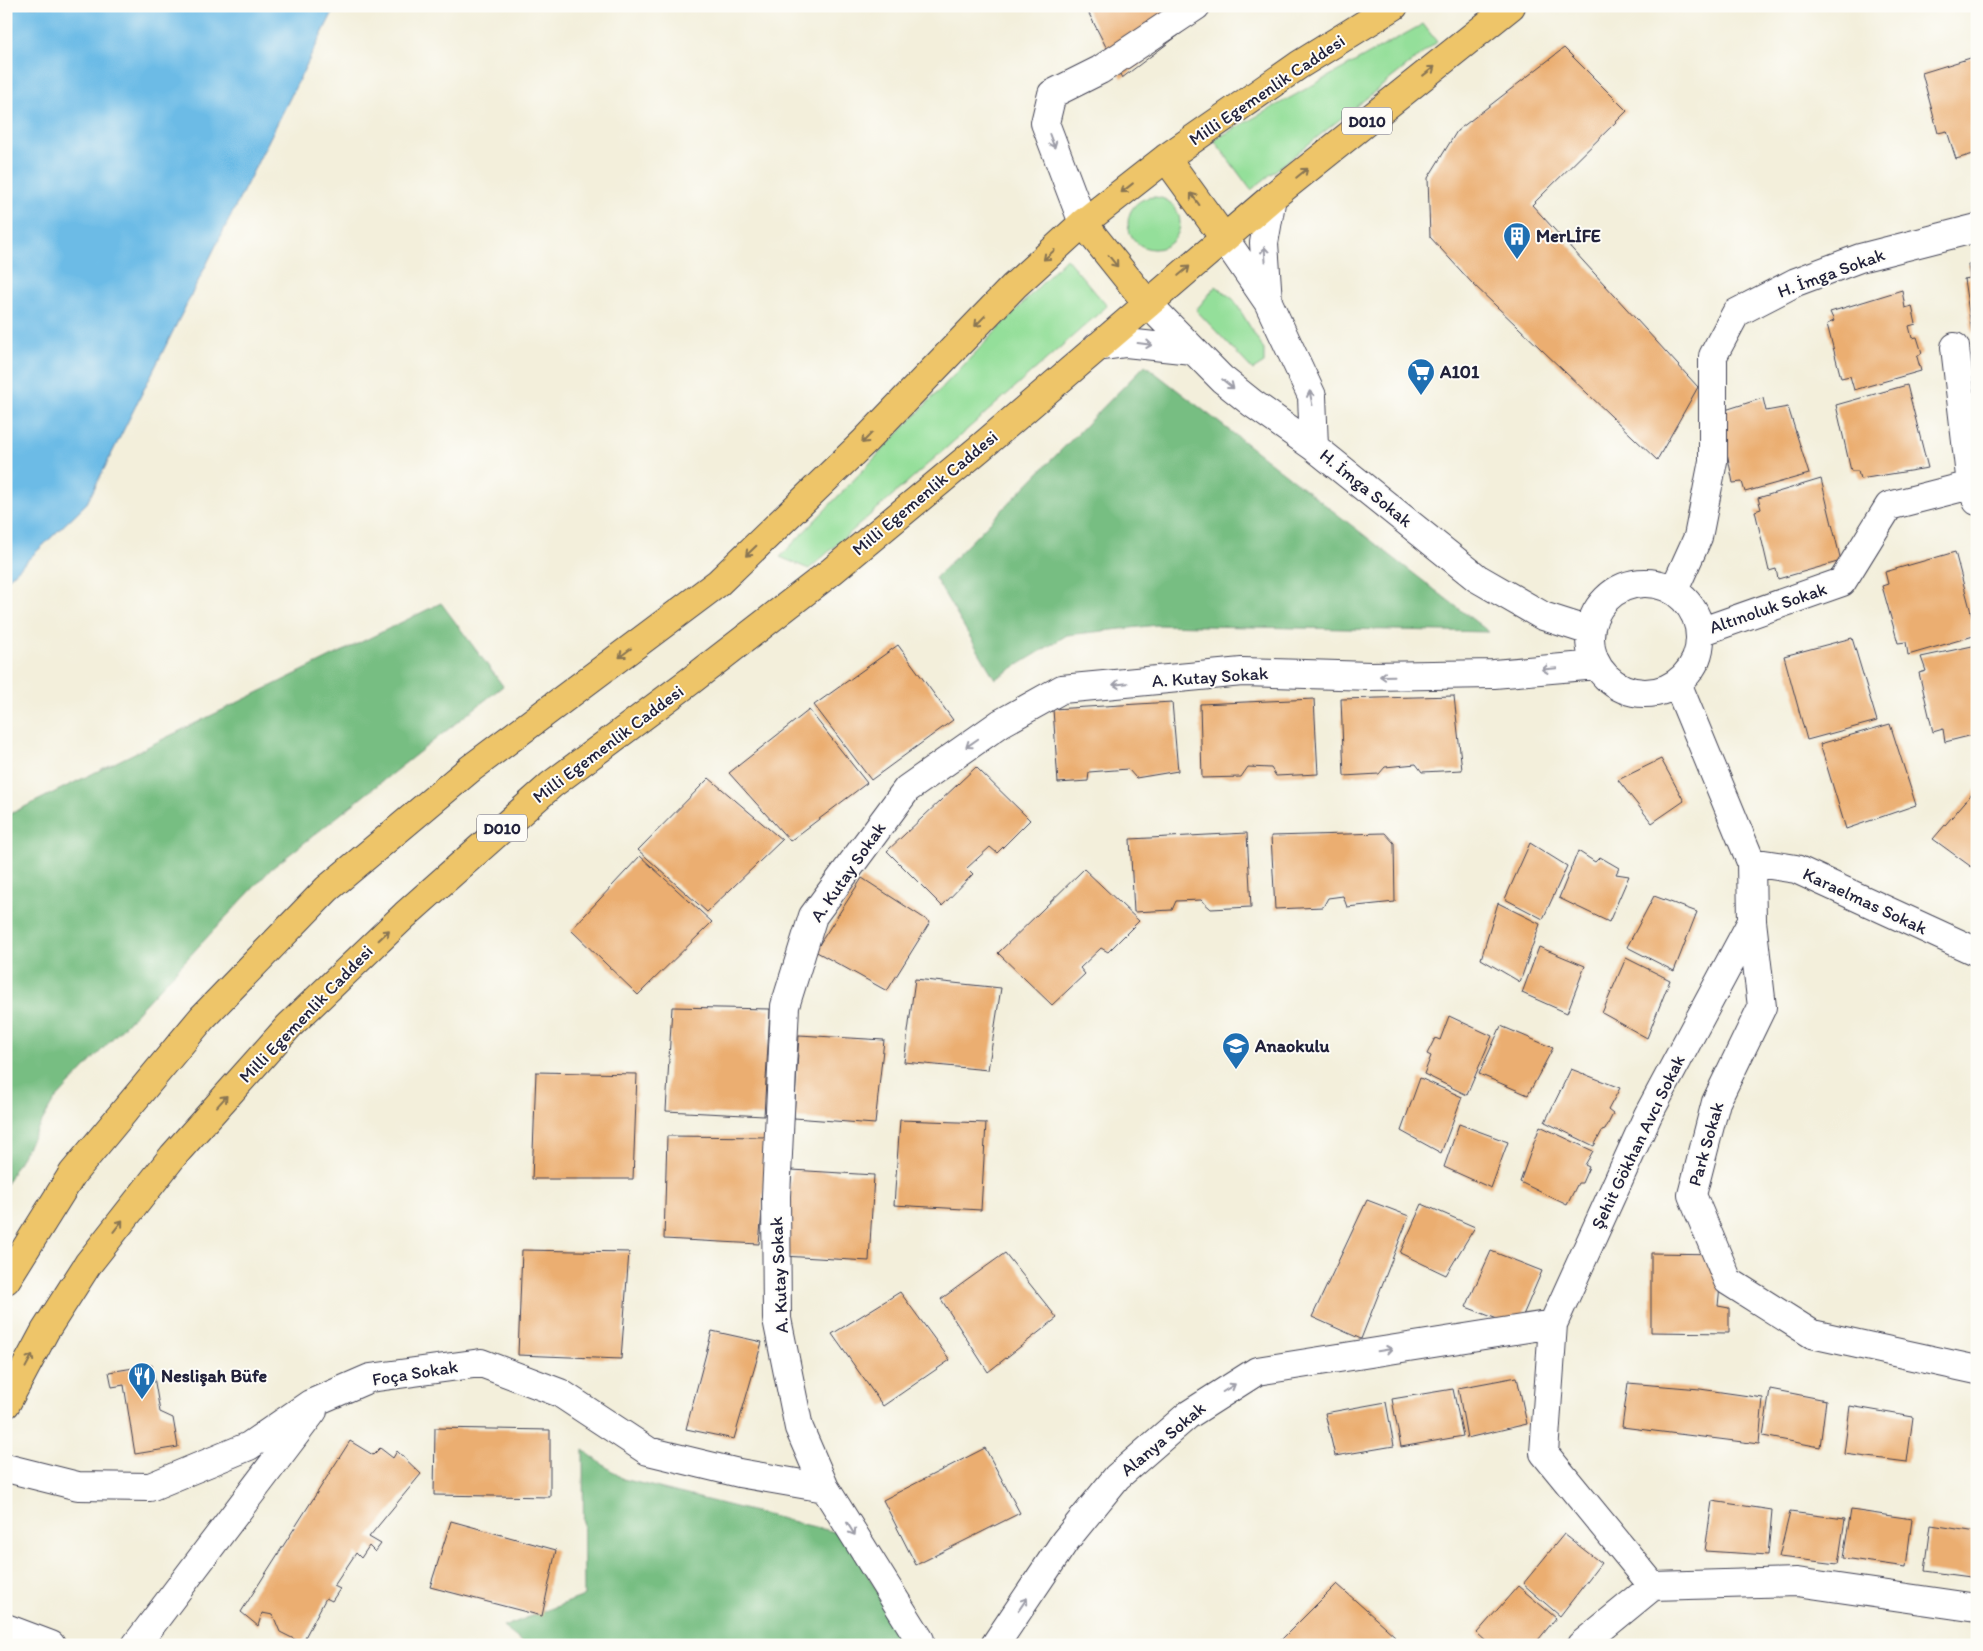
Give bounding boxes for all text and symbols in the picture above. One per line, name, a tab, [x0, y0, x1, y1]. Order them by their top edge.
street label: Milli Egemenlik Caddesi	[1185, 30, 1349, 150]
one-way arrow	[1422, 66, 1435, 77]
road number: D010	[1342, 108, 1392, 134]
one-way arrow	[1048, 132, 1057, 148]
one-way arrow	[1295, 168, 1308, 179]
one-way arrow	[1121, 183, 1134, 194]
one-way arrow	[1190, 192, 1200, 206]
building icon: MerLİFE	[1502, 221, 1532, 260]
place label: MerLİFE	[1536, 225, 1601, 247]
street label: H. İmga Sokak	[1774, 243, 1888, 303]
one-way arrow	[1260, 246, 1269, 262]
one-way arrow	[1042, 249, 1055, 260]
one-way arrow	[1108, 254, 1119, 267]
one-way arrow	[1178, 266, 1191, 277]
one-way arrow	[974, 315, 986, 327]
one-way arrow	[1136, 339, 1152, 349]
supermarket icon: A101	[1406, 357, 1436, 396]
place label: A101	[1439, 361, 1480, 383]
one-way arrow	[1221, 378, 1234, 389]
one-way arrow	[1305, 391, 1315, 407]
street label: Milli Egemenlik Caddesi	[848, 426, 1002, 560]
one-way arrow	[862, 431, 874, 443]
street label: H. İmga Sokak	[1315, 444, 1417, 532]
one-way arrow	[745, 545, 758, 557]
street label: Altınoluk Sokak	[1706, 578, 1830, 638]
one-way arrow	[619, 648, 632, 659]
street label: A. Kutay Sokak	[1151, 662, 1270, 692]
one-way arrow	[1541, 665, 1557, 674]
one-way arrow	[1379, 671, 1395, 681]
one-way arrow	[1112, 679, 1128, 689]
street label: Milli Egemenlik Caddesi	[528, 680, 688, 808]
one-way arrow	[965, 738, 979, 748]
road number: D010	[477, 814, 527, 841]
street label: A. Kutay Sokak	[806, 817, 891, 926]
street label: Karaelmas Sokak	[1799, 863, 1931, 940]
one-way arrow	[378, 929, 391, 941]
street label: Milli Egemenlik Caddesi	[234, 940, 378, 1088]
school or university icon: Anaokulu	[1221, 1031, 1251, 1070]
place label: Anaokulu	[1254, 1035, 1329, 1057]
street label: Şehit Gökhan Avcı Sokak	[1586, 1051, 1690, 1233]
one-way arrow	[216, 1095, 227, 1108]
street label: Park Sokak	[1683, 1099, 1729, 1189]
street label: A. Kutay Sokak	[765, 1216, 793, 1334]
one-way arrow	[113, 1220, 124, 1233]
one-way arrow	[1377, 1345, 1393, 1355]
one-way arrow	[25, 1354, 34, 1369]
street label: Foça Sokak	[371, 1355, 459, 1391]
restaurant icon: Neslişah Büfe	[127, 1361, 157, 1400]
place label: Neslişah Büfe	[161, 1365, 267, 1387]
one-way arrow	[1222, 1383, 1236, 1393]
street label: Alanya Sokak	[1116, 1397, 1210, 1481]
one-way arrow	[846, 1522, 856, 1536]
one-way arrow	[1018, 1598, 1028, 1612]

